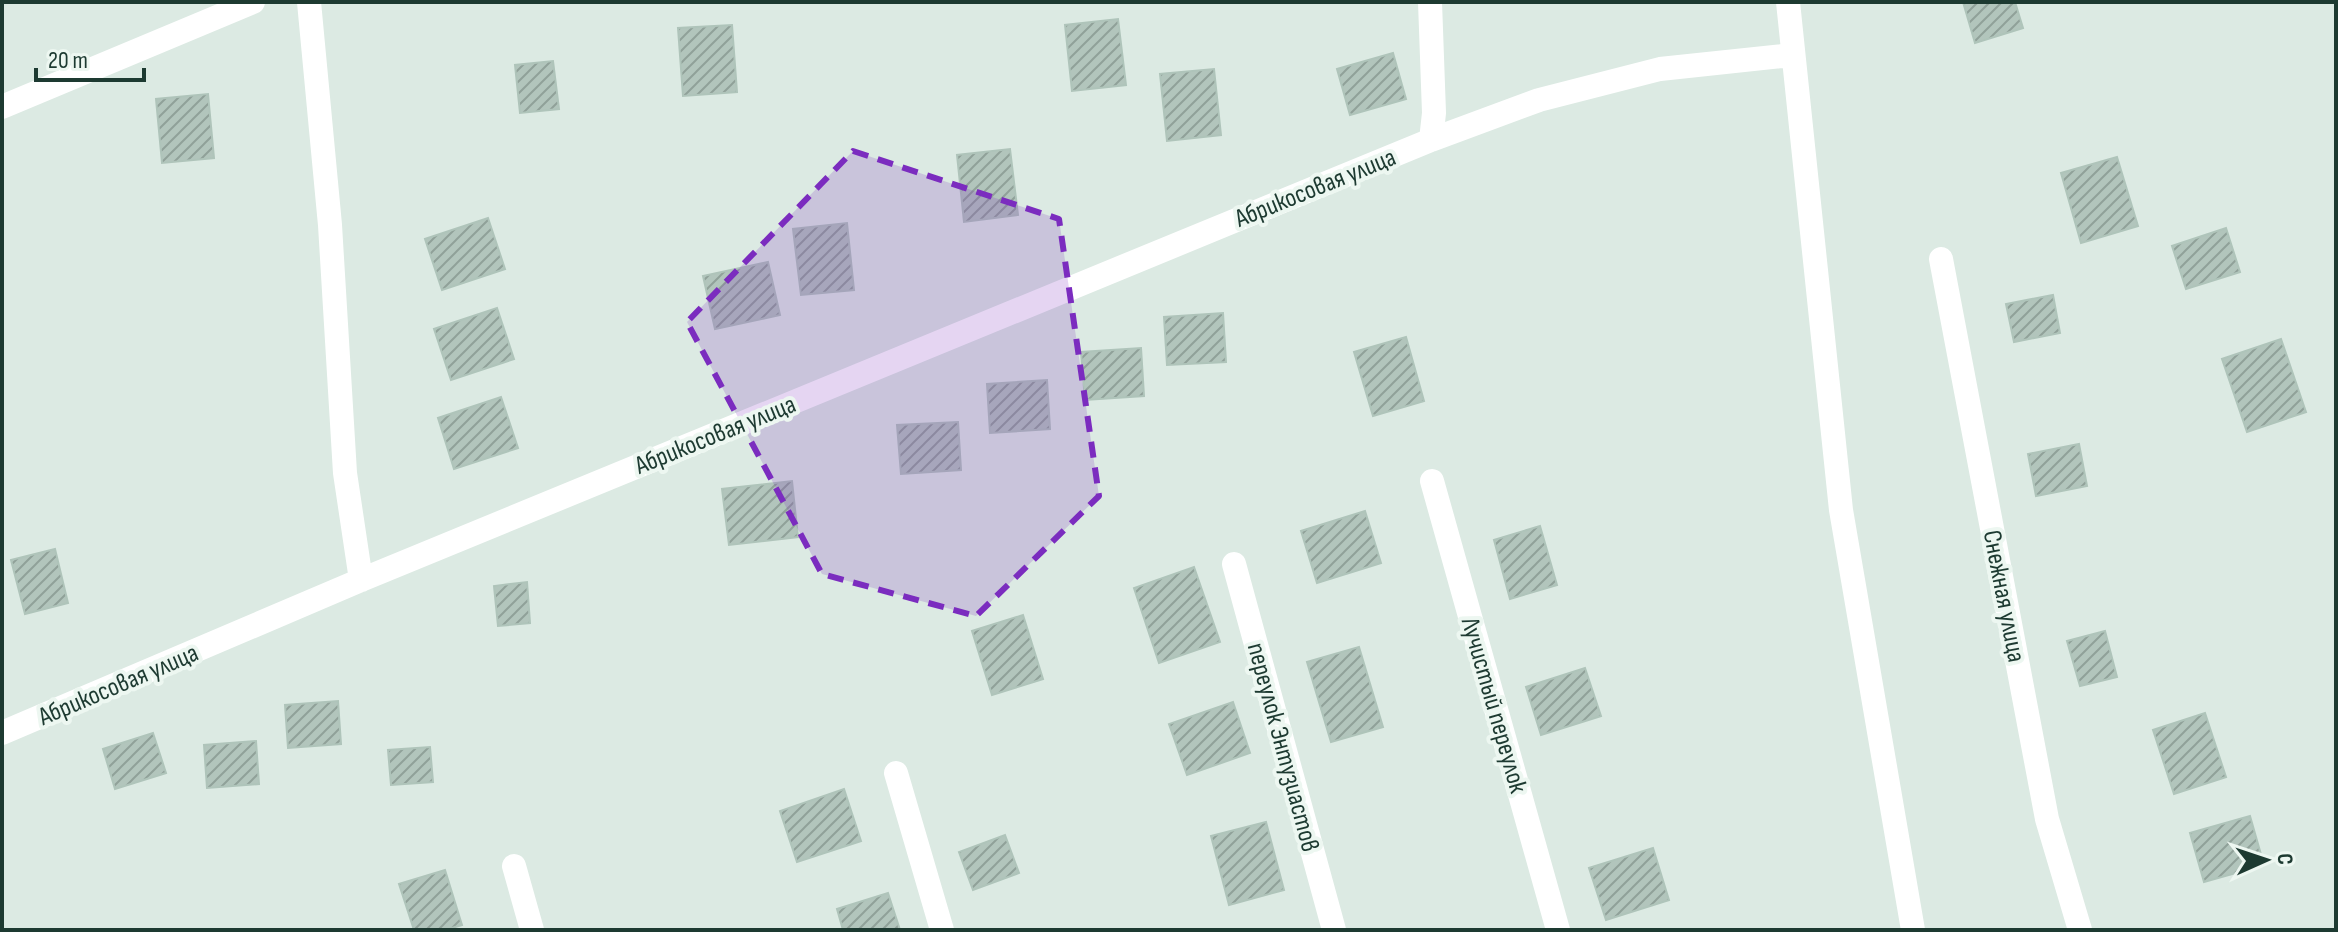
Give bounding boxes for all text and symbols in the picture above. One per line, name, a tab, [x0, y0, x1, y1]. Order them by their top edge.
scale bar	[36, 32, 144, 82]
text: 20 m	[48, 46, 88, 75]
street label: Абрикосовая улица	[1230, 142, 1400, 235]
street label: Абрикосовая улица	[630, 389, 800, 482]
street label: Снежная улица	[1976, 528, 2032, 665]
street label: Лучистый переулок	[1453, 613, 1533, 797]
street label: Абрикосовая улица	[33, 638, 203, 733]
street label: переулок Энтузиастов	[1240, 640, 1325, 855]
north arrow	[2226, 820, 2306, 900]
text: С	[2271, 853, 2298, 865]

